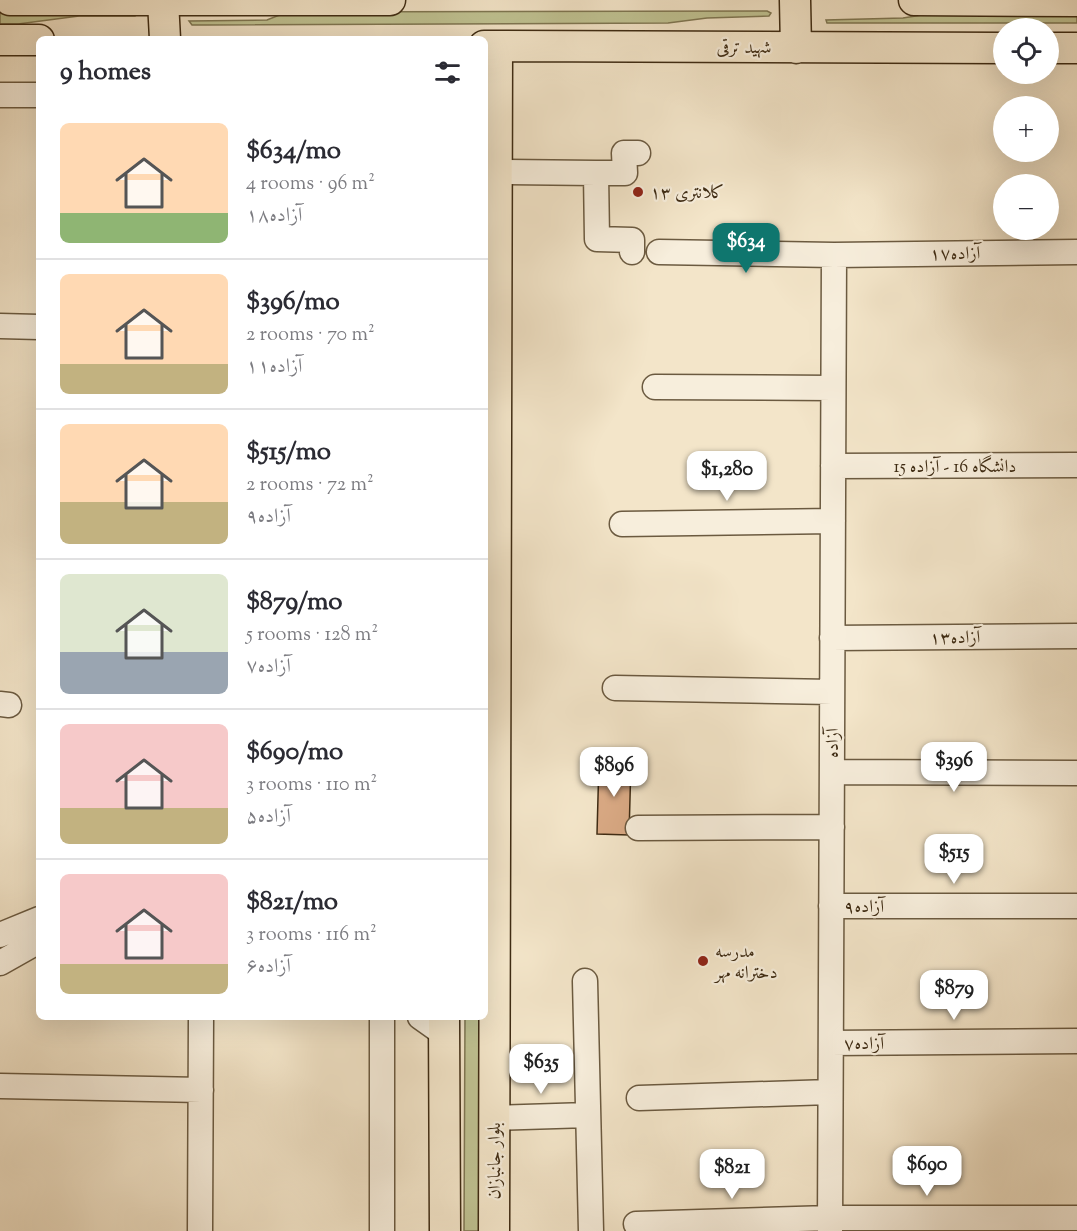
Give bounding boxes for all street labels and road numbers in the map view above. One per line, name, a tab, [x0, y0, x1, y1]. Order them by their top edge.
street label: شهید ترقی	[717, 36, 771, 62]
street label: آزاده۱۷	[929, 242, 983, 268]
street label: دانشگاه 16 - آزاده 15	[894, 454, 1016, 481]
street label: آزاده۱۳	[929, 626, 983, 652]
street label: آزاده	[821, 726, 847, 758]
street label: آزاده۹	[844, 895, 886, 921]
street label: آزاده۷	[844, 1032, 886, 1058]
street label: بلوار جانبازان	[483, 1122, 509, 1200]

